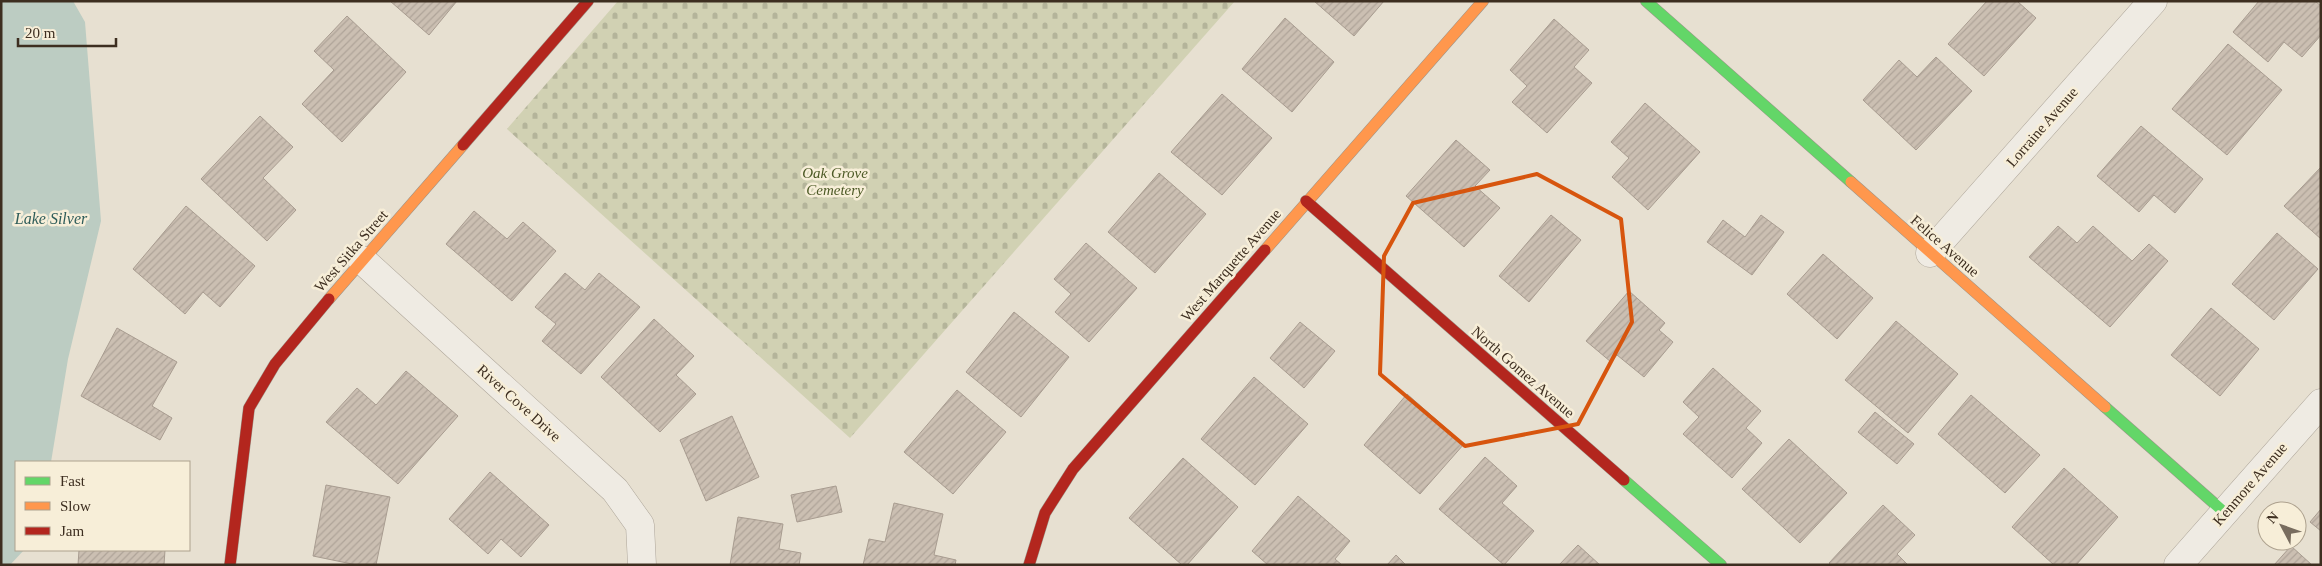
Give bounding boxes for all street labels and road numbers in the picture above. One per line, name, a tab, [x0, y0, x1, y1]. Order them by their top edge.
street label: Lorraine Avenue	[2003, 84, 2081, 170]
street label: West Marquette Avenue	[1178, 205, 1284, 324]
street label: West Sitka Street	[311, 206, 391, 295]
street label: Felice Avenue	[1908, 212, 1983, 280]
street label: North Gomez Avenue	[1468, 323, 1578, 421]
street label: River Cove Drive	[474, 361, 564, 445]
street label: Kenmore Avenue	[2210, 439, 2290, 529]

